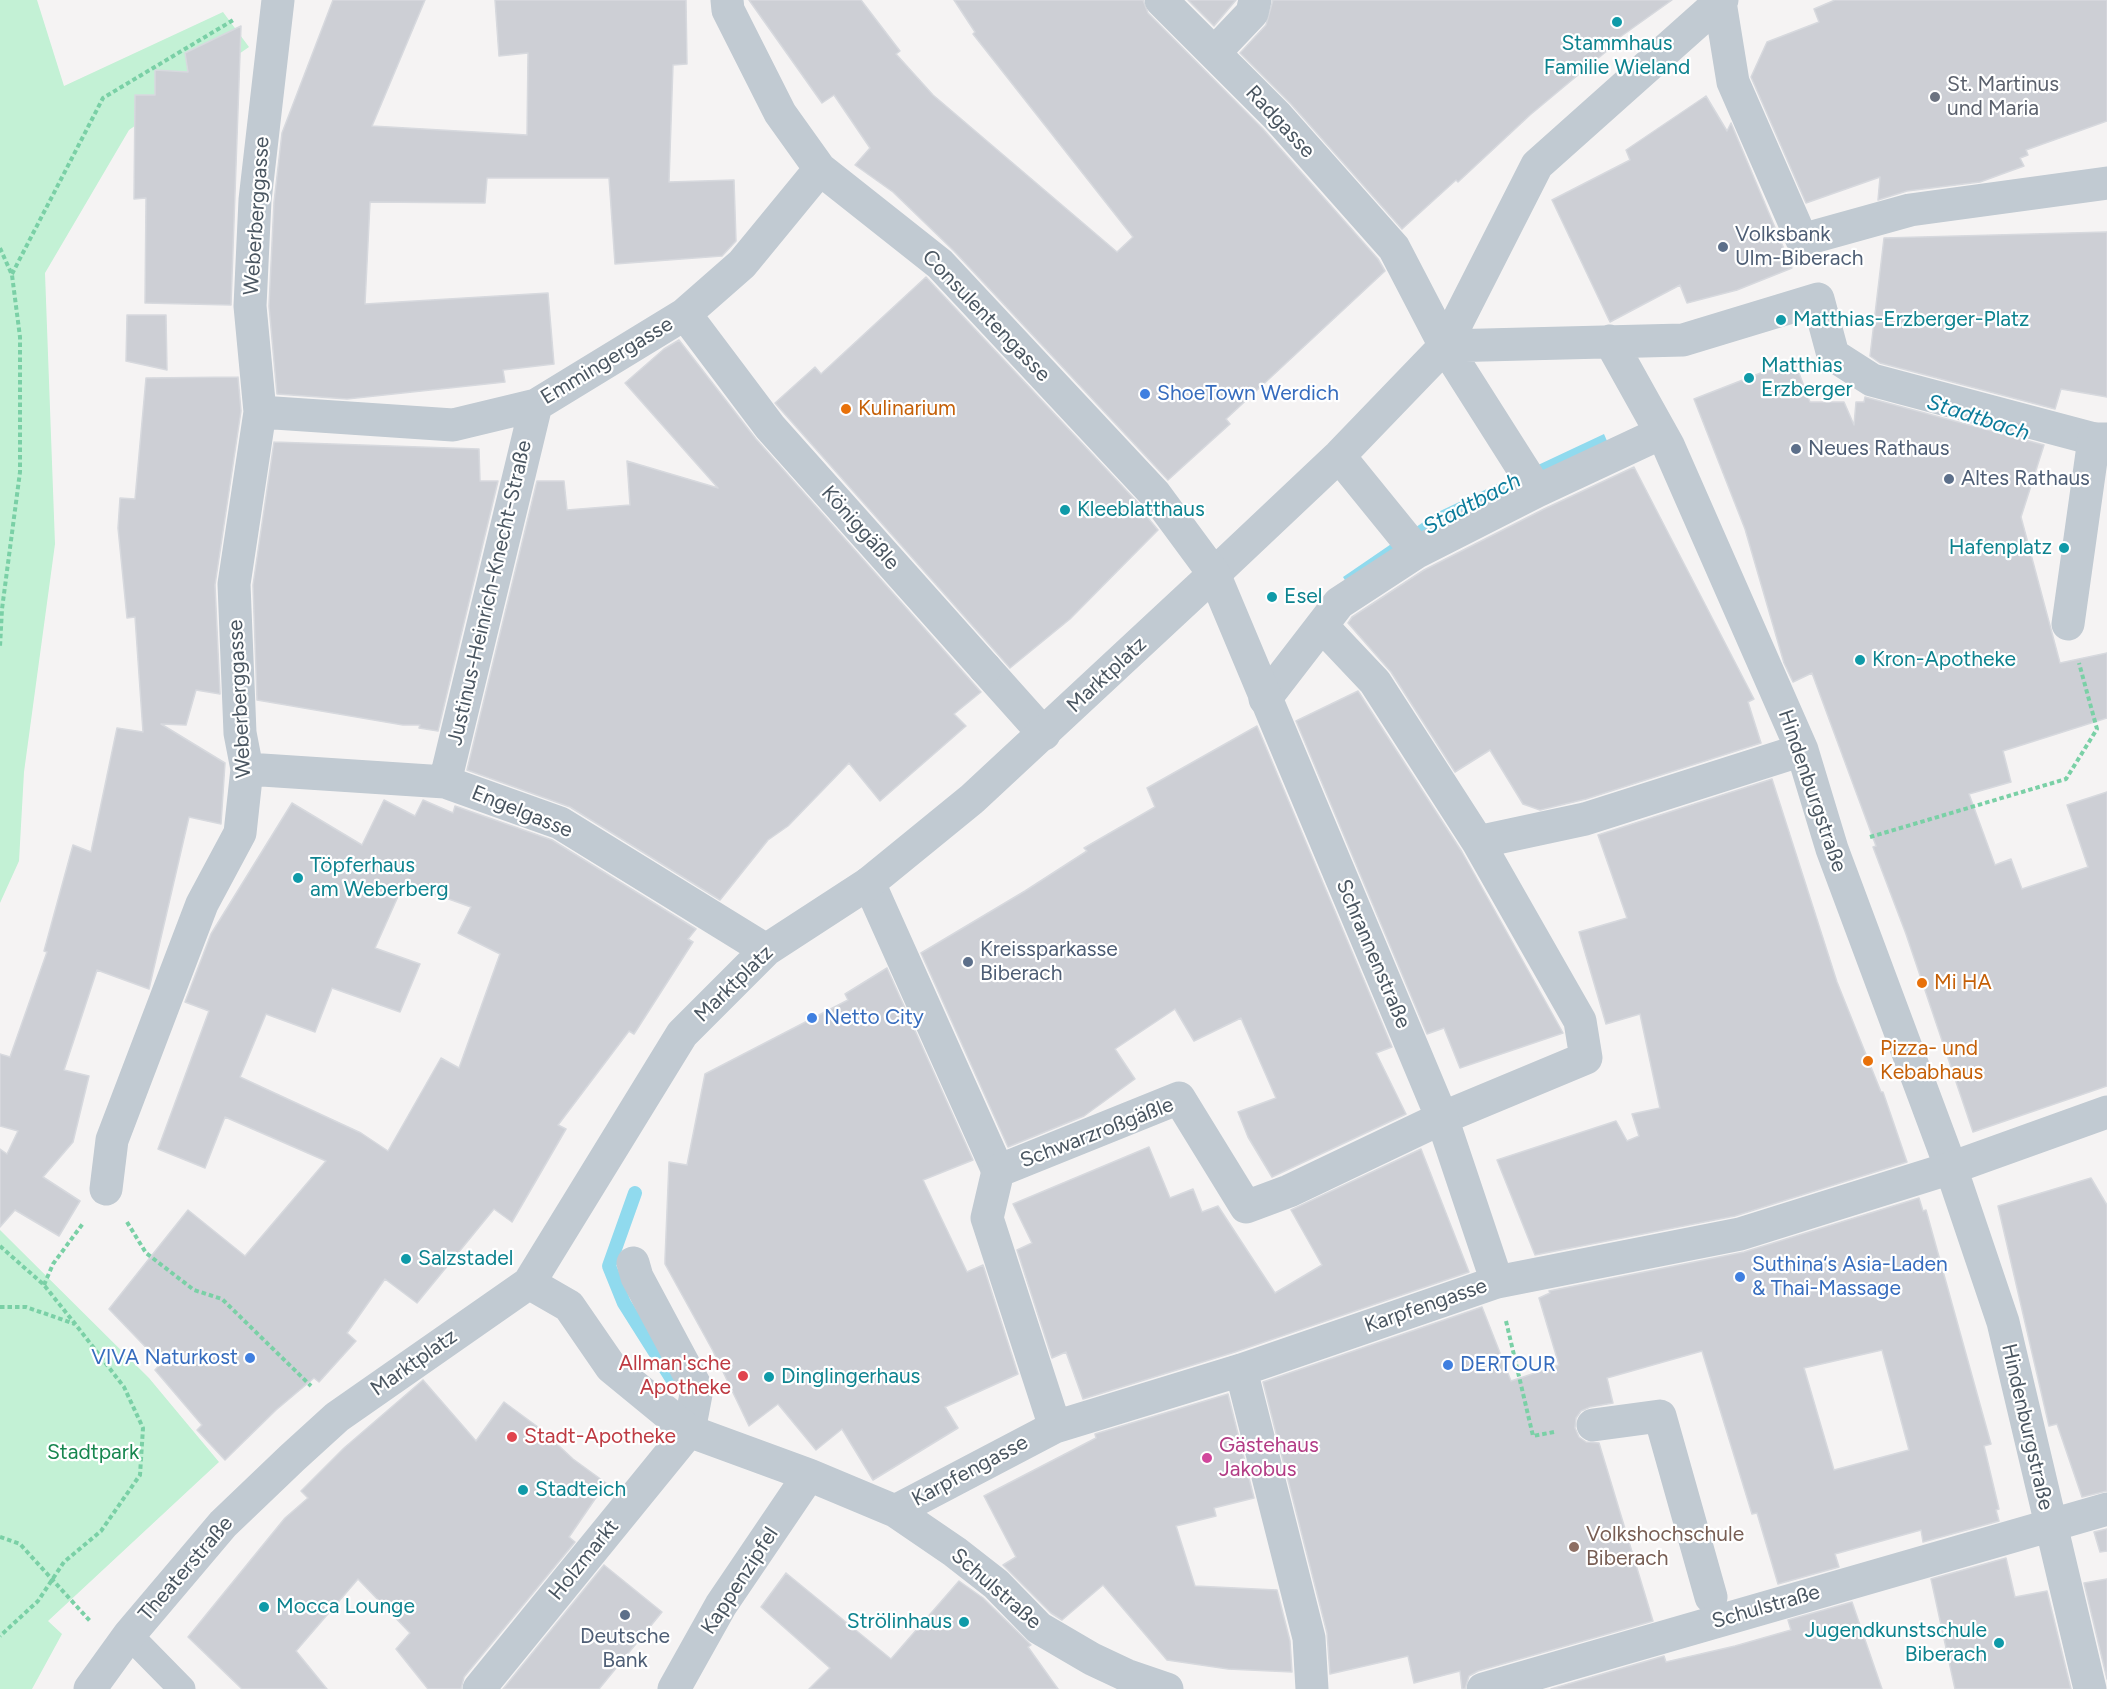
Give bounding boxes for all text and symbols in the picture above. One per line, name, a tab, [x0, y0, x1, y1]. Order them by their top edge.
marker: Stammhaus Familie Wieland	[1610, 15, 1624, 29]
place label: Stammhaus Familie Wieland	[1544, 31, 1690, 81]
place label: St. Martinus und Maria	[1947, 72, 2059, 122]
street label: Radgasse	[1240, 80, 1320, 164]
marker: St. Martinus und Maria	[1928, 90, 1942, 104]
street label: Weberberggasse	[239, 136, 275, 296]
place label: Volksbank Ulm-Biberach	[1735, 222, 1863, 272]
marker: Volksbank Ulm-Biberach	[1716, 240, 1730, 254]
street label: Consulentengasse	[917, 245, 1055, 387]
place label: Matthias-Erzberger-Platz	[1793, 307, 2029, 333]
street label: Emmingergasse	[536, 312, 678, 410]
marker: Matthias-Erzberger-Platz	[1774, 313, 1788, 327]
place label: Matthias Erzberger	[1761, 353, 1853, 403]
marker: Matthias Erzberger	[1742, 371, 1756, 385]
place label: ShoeTown Werdich	[1157, 381, 1339, 407]
marker: ShoeTown Werdich	[1138, 387, 1152, 401]
water label: Stadtbach	[1923, 389, 2033, 447]
place label: Kulinarium	[858, 396, 956, 422]
marker: Kulinarium	[839, 402, 853, 416]
place label: Neues Rathaus	[1808, 436, 1950, 462]
street label: Justinus-Heinrich-Knecht-Straße	[443, 438, 537, 748]
marker: Neues Rathaus	[1789, 442, 1803, 456]
place label: Altes Rathaus	[1961, 466, 2090, 492]
water label: Stadtbach	[1419, 467, 1525, 541]
marker: Altes Rathaus	[1942, 472, 1956, 486]
street label: Königgäßle	[816, 481, 904, 575]
place label: Kleeblatthaus	[1077, 497, 1205, 523]
marker: Kleeblatthaus	[1058, 503, 1072, 517]
place label: Hafenplatz	[1949, 535, 2052, 561]
marker: Hafenplatz	[2057, 541, 2071, 555]
place label: Esel	[1284, 584, 1322, 610]
marker: Esel	[1265, 590, 1279, 604]
street label: Weberberggasse	[223, 619, 257, 779]
street label: Marktplatz	[1062, 632, 1152, 718]
place label: Kron-Apotheke	[1872, 647, 2016, 673]
marker: Kron-Apotheke	[1853, 653, 1867, 667]
street label: Hindenburgstraße	[1772, 706, 1852, 876]
street label: Engelgasse	[468, 780, 576, 844]
place label: Töpferhaus am Weberberg	[310, 853, 449, 903]
marker: Töpferhaus am Weberberg	[291, 871, 305, 885]
street label: Schrannenstraße	[1330, 876, 1416, 1032]
place label: Kreissparkasse Biberach	[980, 937, 1118, 987]
street label: Marktplatz	[689, 940, 779, 1028]
marker: Kreissparkasse Biberach	[961, 955, 975, 969]
place label: Mi HA	[1934, 970, 1992, 996]
marker: Mi HA	[1915, 976, 1929, 990]
place label: Netto City	[824, 1005, 924, 1031]
marker: Netto City	[805, 1011, 819, 1025]
place label: Pizza- und Kebabhaus	[1880, 1036, 1983, 1086]
marker: Pizza- und Kebabhaus	[1861, 1054, 1875, 1068]
street label: Schwarzroßgäßle	[1017, 1092, 1177, 1174]
place label: Salzstadel	[418, 1246, 513, 1272]
marker: Salzstadel	[399, 1252, 413, 1266]
place label: Suthina‘s Asia-Laden & Thai-Massage	[1752, 1252, 1948, 1302]
marker: Suthina‘s Asia-Laden & Thai-Massage	[1733, 1270, 1747, 1284]
street label: Karpfengasse	[1361, 1273, 1491, 1339]
street label: Marktplatz	[366, 1324, 462, 1402]
street label: Hindenburgstraße	[1996, 1341, 2058, 1513]
place label: VIVA Naturkost	[91, 1345, 238, 1371]
marker: VIVA Naturkost	[243, 1351, 257, 1365]
place label: Allman'sche Apotheke	[619, 1351, 731, 1401]
place label: DERTOUR	[1460, 1352, 1556, 1378]
marker: DERTOUR	[1441, 1358, 1455, 1372]
place label: Dinglingerhaus	[781, 1364, 920, 1390]
marker: Allman'sche Apotheke	[736, 1369, 750, 1383]
marker: Dinglingerhaus	[762, 1370, 776, 1384]
place label: Stadt-Apotheke	[524, 1424, 676, 1450]
marker: Stadt-Apotheke	[505, 1430, 519, 1444]
street label: Karpfengasse	[908, 1430, 1032, 1512]
place label: Gästehaus Jakobus	[1219, 1433, 1319, 1483]
park label: Stadtpark	[47, 1440, 139, 1466]
marker: Gästehaus Jakobus	[1200, 1451, 1214, 1465]
place label: Stadteich	[535, 1477, 626, 1503]
marker: Stadteich	[516, 1483, 530, 1497]
street label: Theaterstraße	[134, 1511, 238, 1627]
street label: Holzmarkt	[544, 1515, 624, 1605]
place label: Volkshochschule Biberach	[1586, 1522, 1744, 1572]
street label: Kappenzipfel	[696, 1523, 784, 1639]
marker: Volkshochschule Biberach	[1567, 1540, 1581, 1554]
street label: Schulstraße	[946, 1543, 1046, 1635]
street label: Schulstraße	[1709, 1580, 1823, 1634]
place label: Mocca Lounge	[276, 1594, 415, 1620]
marker: Mocca Lounge	[257, 1600, 271, 1614]
marker: Deutsche Bank	[618, 1608, 632, 1622]
place label: Strölinhaus	[847, 1609, 952, 1635]
marker: Strölinhaus	[957, 1615, 971, 1629]
place label: Jugendkunstschule Biberach	[1805, 1618, 1987, 1668]
place label: Deutsche Bank	[580, 1624, 670, 1674]
marker: Jugendkunstschule Biberach	[1992, 1636, 2006, 1650]

